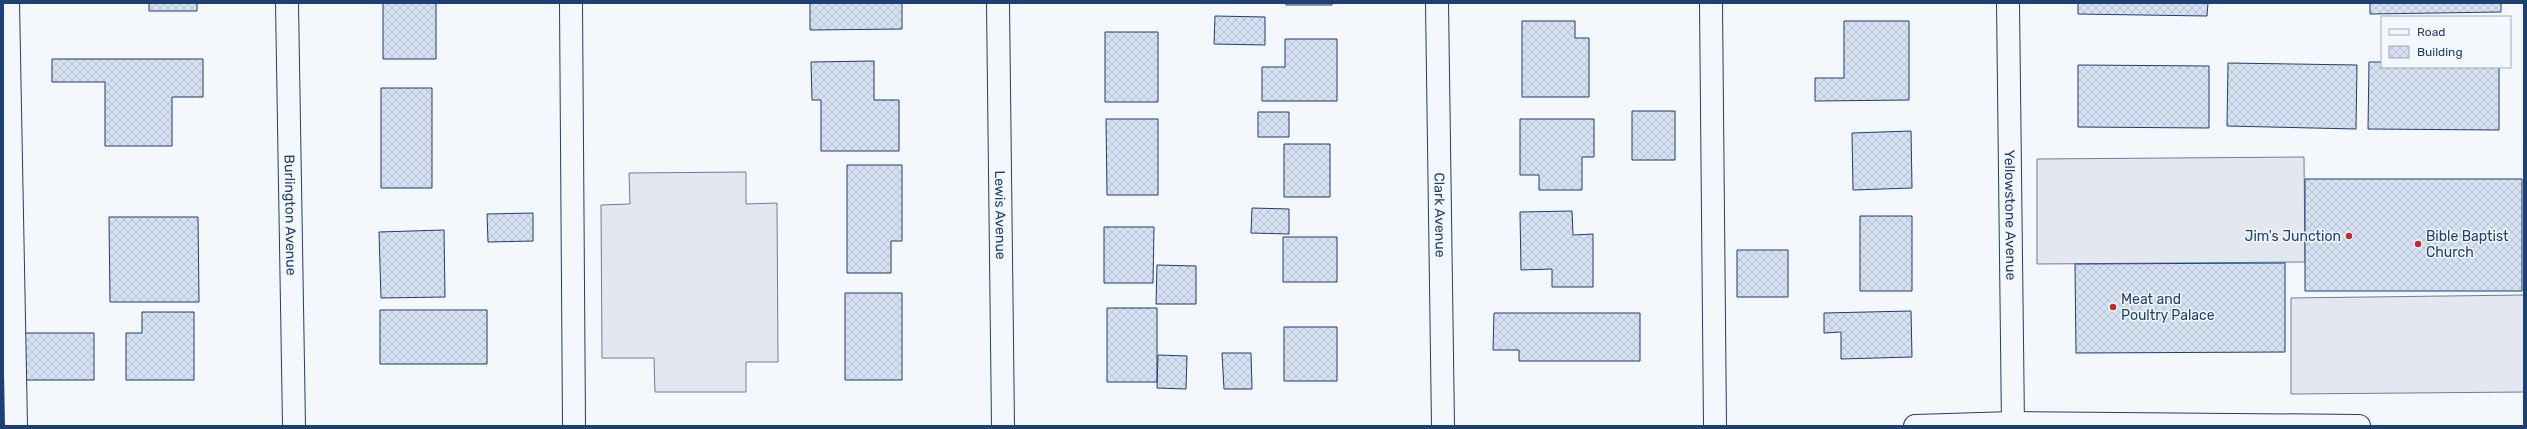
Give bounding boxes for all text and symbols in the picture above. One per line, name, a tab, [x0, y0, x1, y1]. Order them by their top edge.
legend	[2381, 16, 2511, 68]
text: Road	[2417, 25, 2445, 39]
text: Building	[2417, 45, 2463, 59]
street label: Yellowstone Avenue	[2001, 150, 2019, 281]
street label: Burlington Avenue	[281, 154, 300, 276]
street label: Lewis Avenue	[991, 170, 1009, 260]
street label: Clark Avenue	[1430, 172, 1449, 258]
place label: Jim's Junction	[2245, 228, 2341, 245]
place label: Bible Baptist Church	[2426, 228, 2509, 261]
marker: Jim's Junction	[2344, 231, 2354, 241]
marker: Bible Baptist Church	[2413, 239, 2423, 249]
place label: Meat and Poultry Palace	[2121, 291, 2215, 324]
marker: Meat and Poultry Palace	[2108, 302, 2118, 312]

